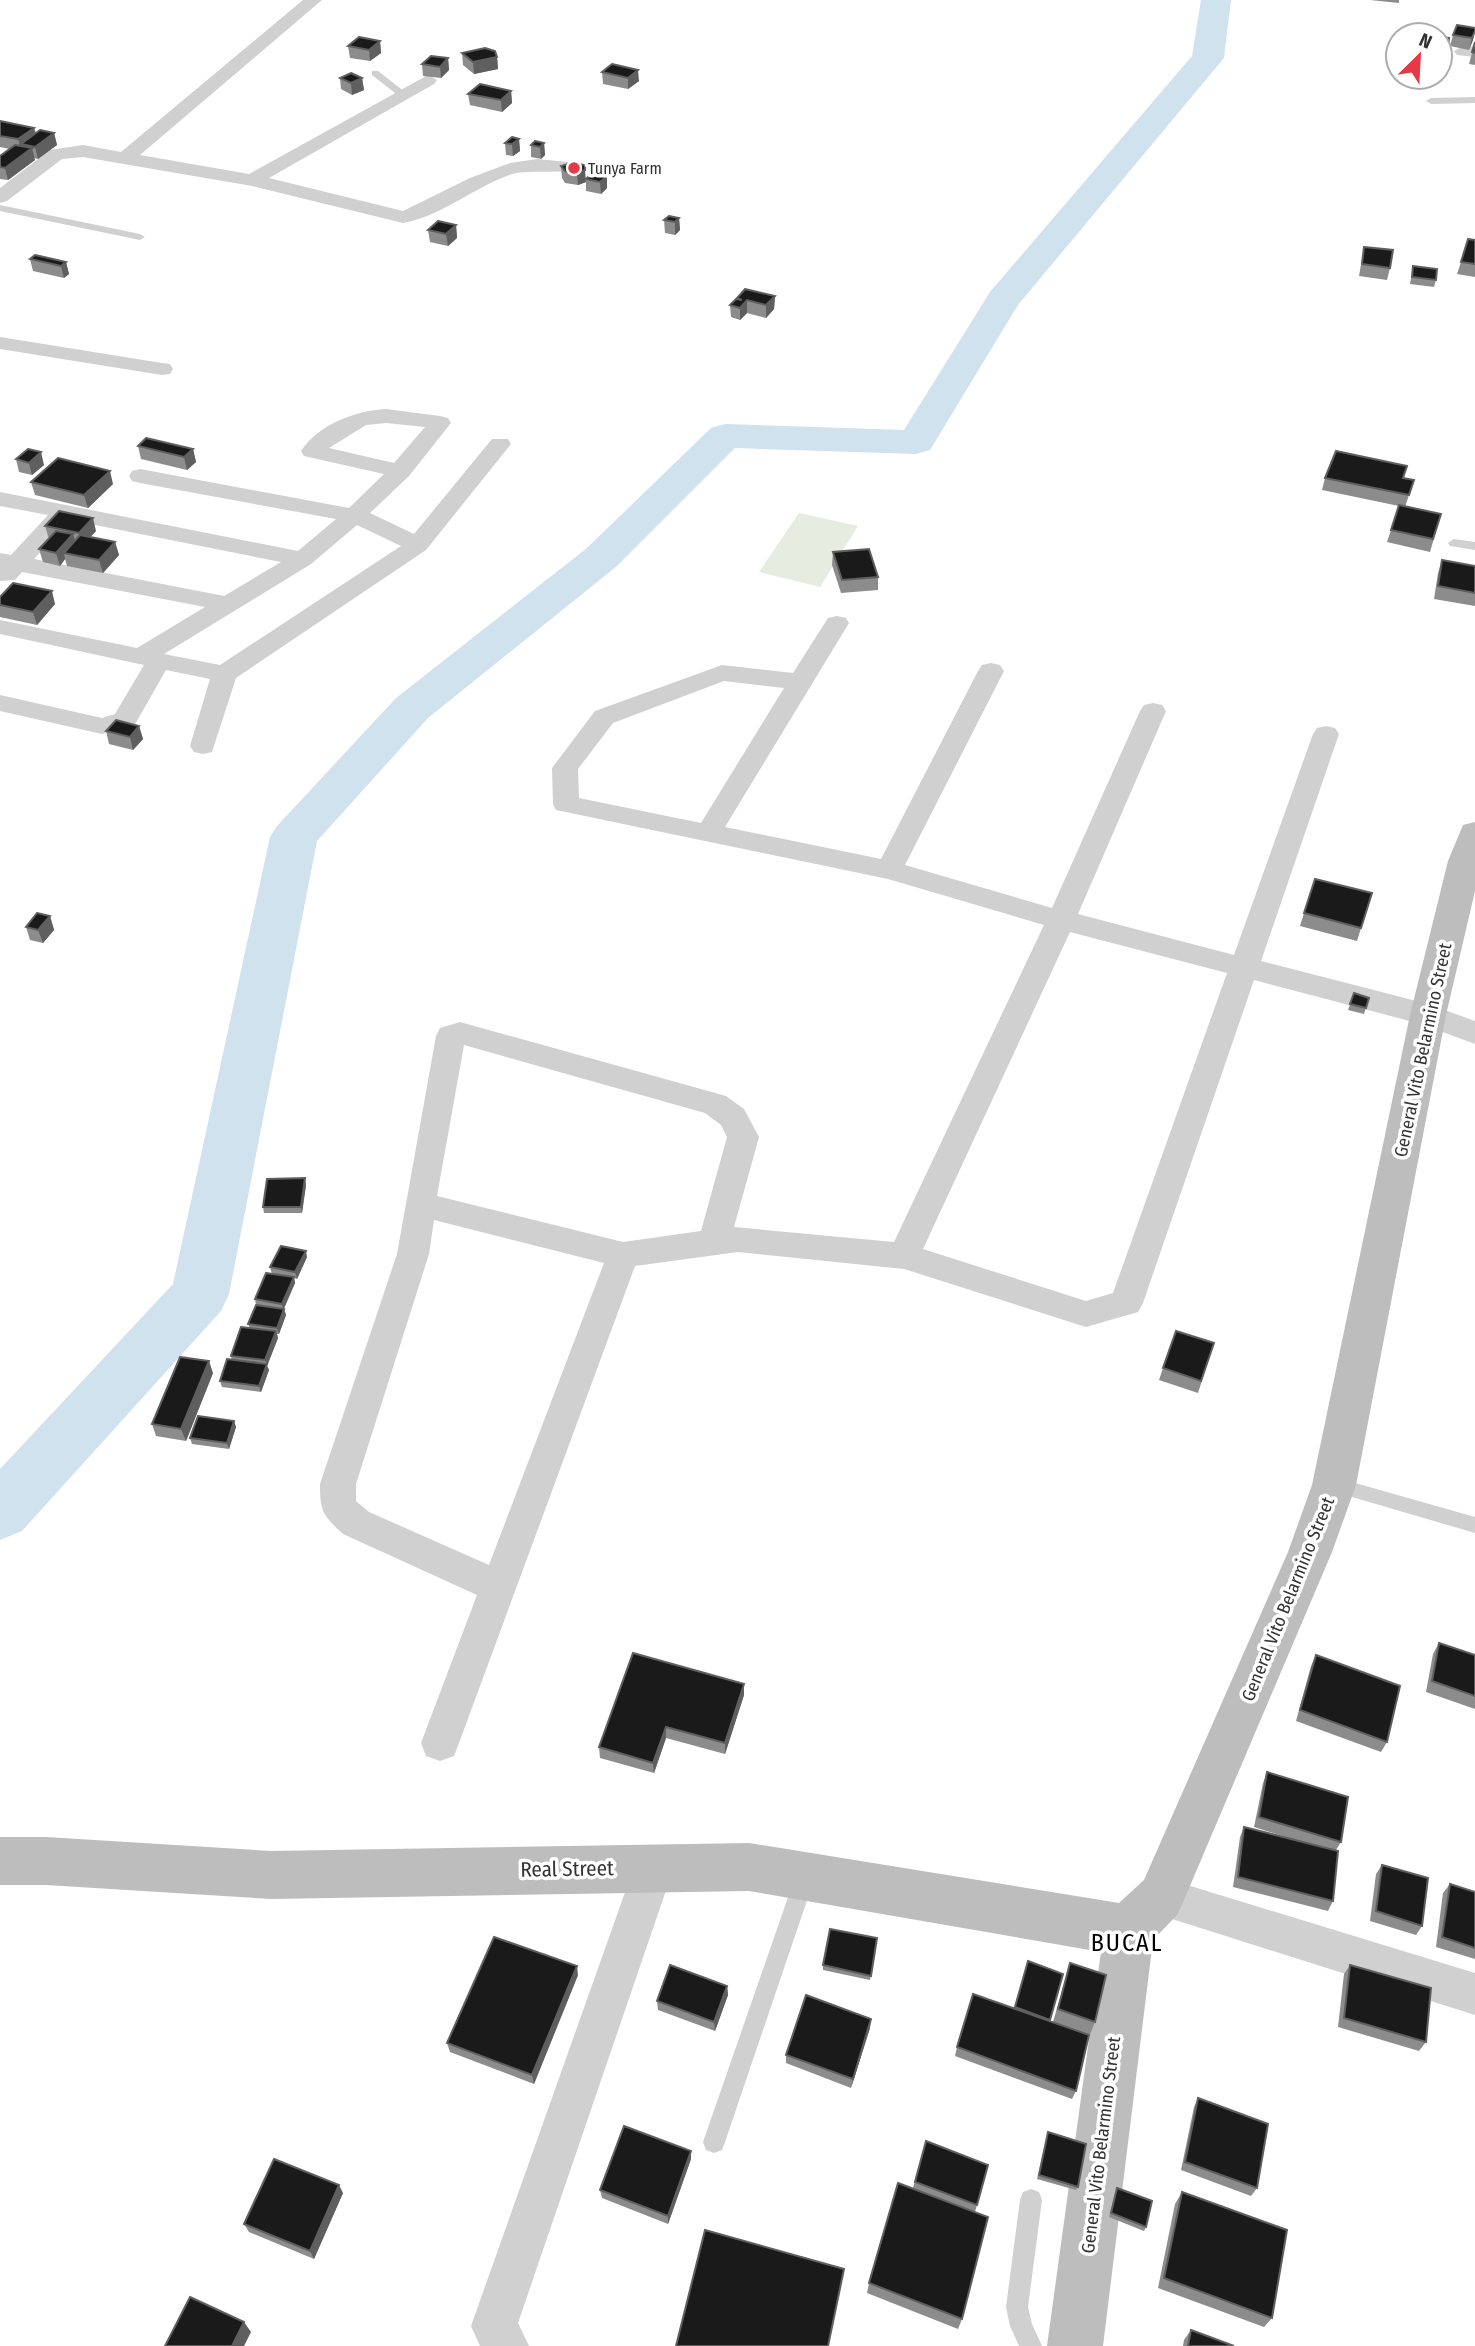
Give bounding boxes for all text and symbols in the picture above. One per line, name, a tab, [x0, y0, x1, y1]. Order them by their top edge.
north arrow	[1384, 21, 1454, 91]
text: N	[1416, 28, 1436, 54]
place label: Tunya Farm	[588, 159, 662, 178]
marker: Tunya Farm	[566, 160, 582, 176]
street label: General Vito Belarmino Street	[1390, 941, 1456, 1159]
street label: General Vito Belarmino Street	[1237, 1494, 1339, 1704]
street label: Real Street	[520, 1855, 614, 1883]
district label: BUCAL	[1091, 1929, 1163, 1957]
street label: General Vito Belarmino Street	[1077, 2035, 1125, 2255]

